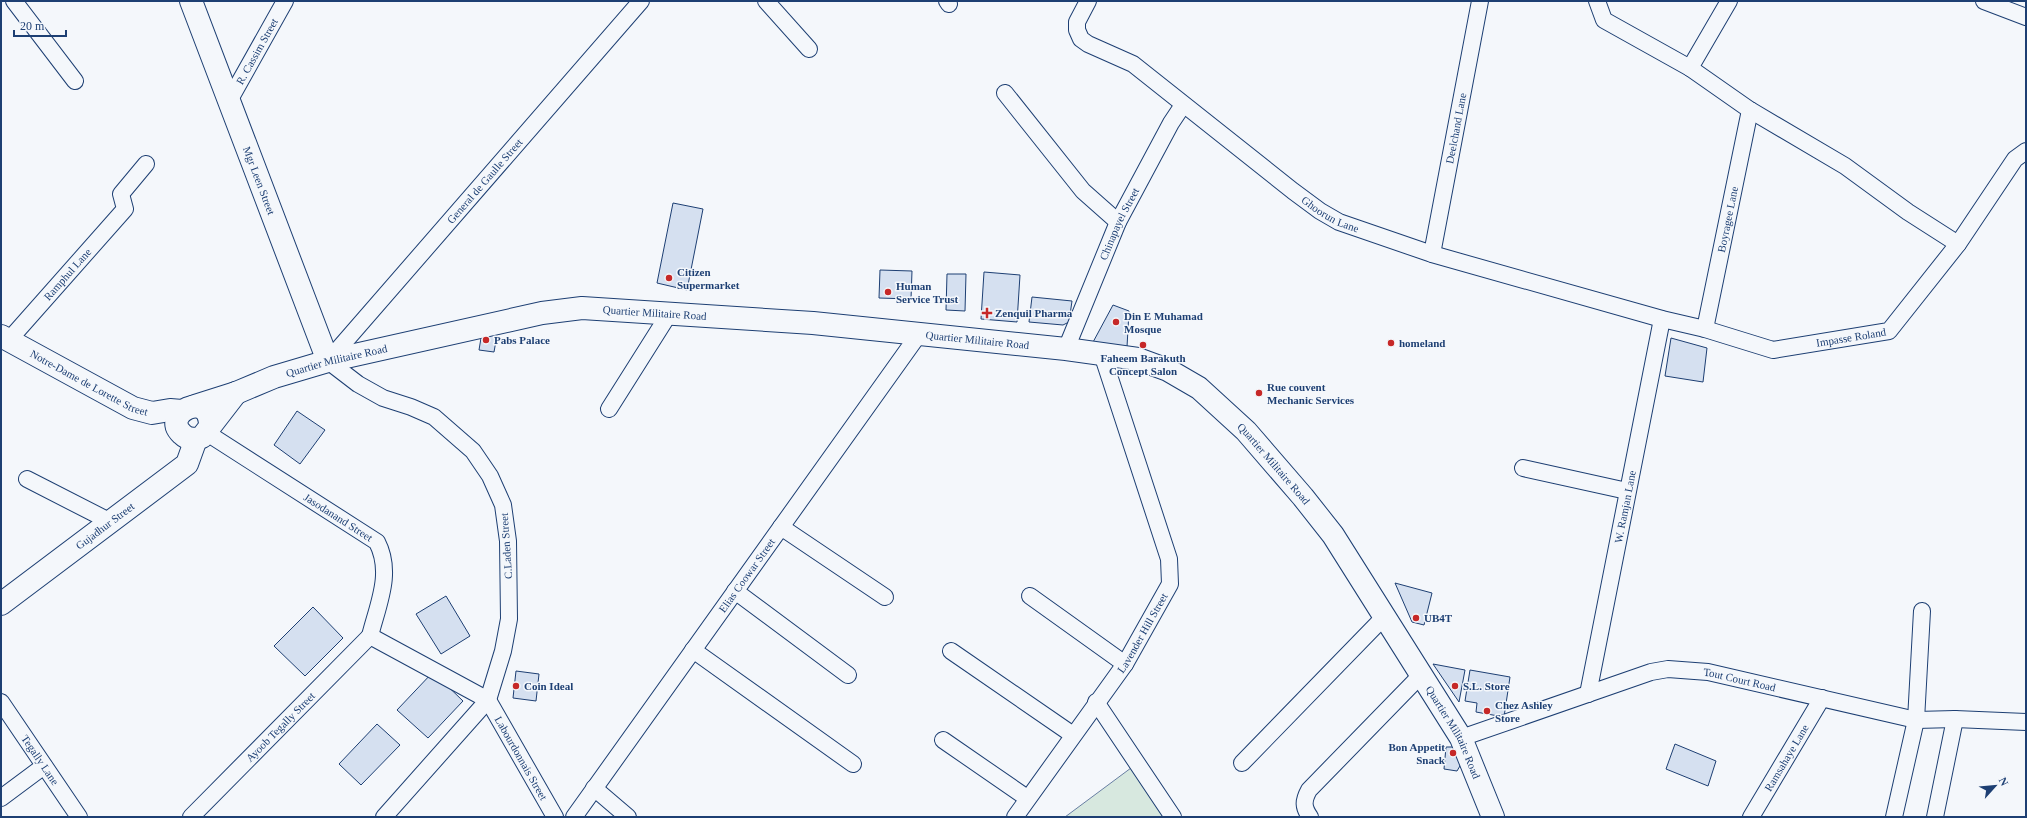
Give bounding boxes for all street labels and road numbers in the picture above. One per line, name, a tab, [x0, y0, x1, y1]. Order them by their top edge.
street label: R. Cassim Street	[234, 16, 280, 86]
street label: Deelchand Lane	[1443, 92, 1468, 165]
street label: General de Gaulle Street	[444, 136, 525, 226]
street label: Mgr Leen Street	[241, 145, 278, 216]
street label: Boyragee Lane	[1715, 185, 1740, 253]
street label: Chinapayel Street	[1097, 186, 1141, 262]
street label: Ghoorun Lane	[1299, 194, 1361, 234]
street label: Ramphul Lane	[41, 246, 93, 302]
street label: Quartier Militaire Road	[602, 303, 707, 322]
street label: Impasse Roland	[1815, 326, 1887, 349]
street label: Quartier Militaire Road	[925, 329, 1030, 351]
street label: Quartier Militaire Road	[285, 342, 389, 379]
street label: Notre-Dame de Lorette Street	[28, 347, 149, 418]
street label: Quartier Militaire Road	[1235, 420, 1313, 507]
street label: W. Ramjan Lane	[1612, 469, 1638, 544]
street label: Jasodanand Street	[302, 491, 375, 544]
street label: Gujadhur Street	[73, 500, 136, 552]
street label: C.Laden Street	[498, 513, 514, 579]
street label: Elias Coowar Street	[716, 536, 777, 615]
street label: Lavender Hill Street	[1115, 591, 1170, 675]
street label: Tout Court Road	[1703, 666, 1777, 694]
street label: Quartier Militaire Road	[1423, 683, 1483, 781]
street label: Ayoob Tegally Street	[243, 689, 317, 764]
street label: Labourdonnais Street	[493, 714, 550, 802]
street label: Ramsahaye Lane	[1762, 722, 1811, 793]
street label: Tegally Lane	[19, 733, 61, 787]

